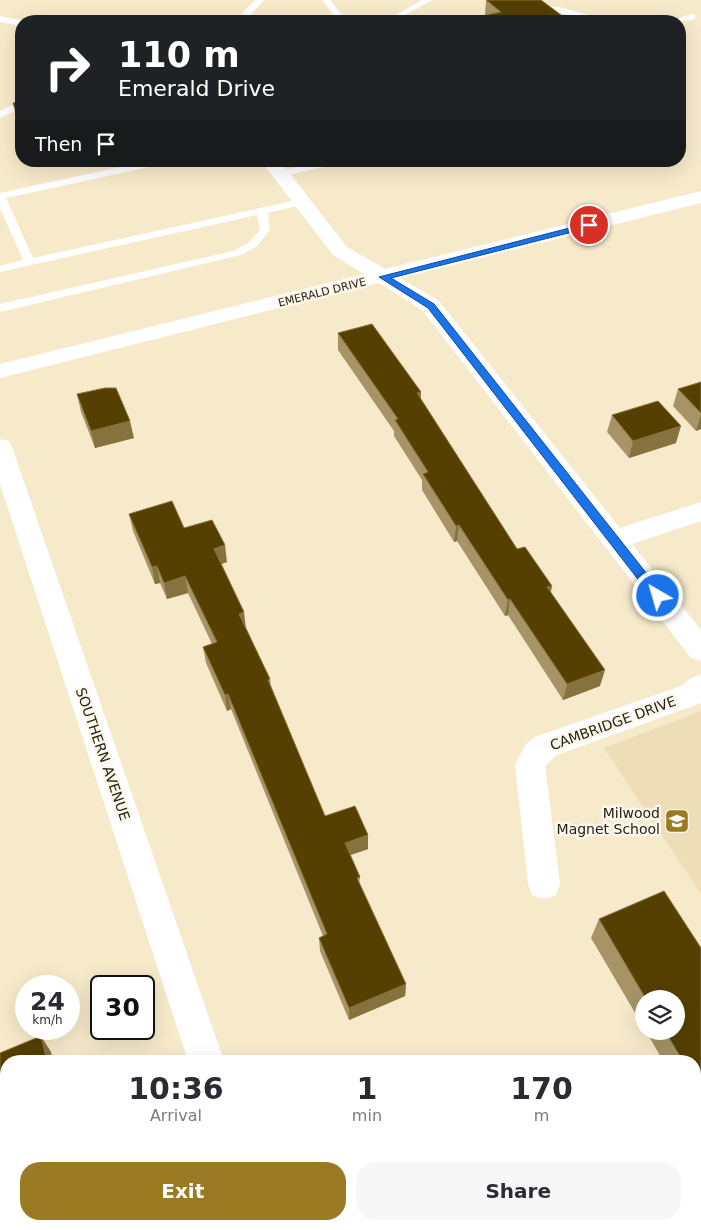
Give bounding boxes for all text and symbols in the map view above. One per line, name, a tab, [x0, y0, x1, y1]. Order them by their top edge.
icon: right	[35, 35, 100, 100]
text: 110 m	[118, 35, 240, 75]
text: Emerald Drive	[118, 76, 275, 101]
icon: arrive	[92, 130, 120, 158]
text: Then	[35, 133, 82, 155]
pin	[568, 204, 610, 246]
icon: arrive	[575, 211, 603, 239]
street label: EMERALD DRIVE	[277, 275, 367, 310]
position arrow	[631, 569, 683, 621]
street label: SOUTHERN AVENUE	[73, 685, 133, 823]
street label: CAMBRIDGE DRIVE	[548, 693, 678, 753]
place label: Milwood Magnet School	[557, 805, 660, 837]
school or university icon: Milwood Magnet School	[664, 808, 690, 834]
speed limit sign: 30	[90, 975, 155, 1040]
text: 24	[30, 987, 65, 1016]
map controls	[635, 990, 685, 1040]
button: layers	[635, 990, 685, 1040]
text: km/h	[32, 1013, 63, 1027]
text: 10:36	[128, 1071, 224, 1106]
text: 1	[356, 1071, 377, 1106]
text: 170	[510, 1071, 573, 1106]
text: Arrival	[150, 1106, 202, 1125]
text: min	[352, 1106, 382, 1125]
text: m	[534, 1106, 549, 1125]
button: Exit	[20, 1162, 346, 1220]
button: Share	[356, 1162, 681, 1220]

